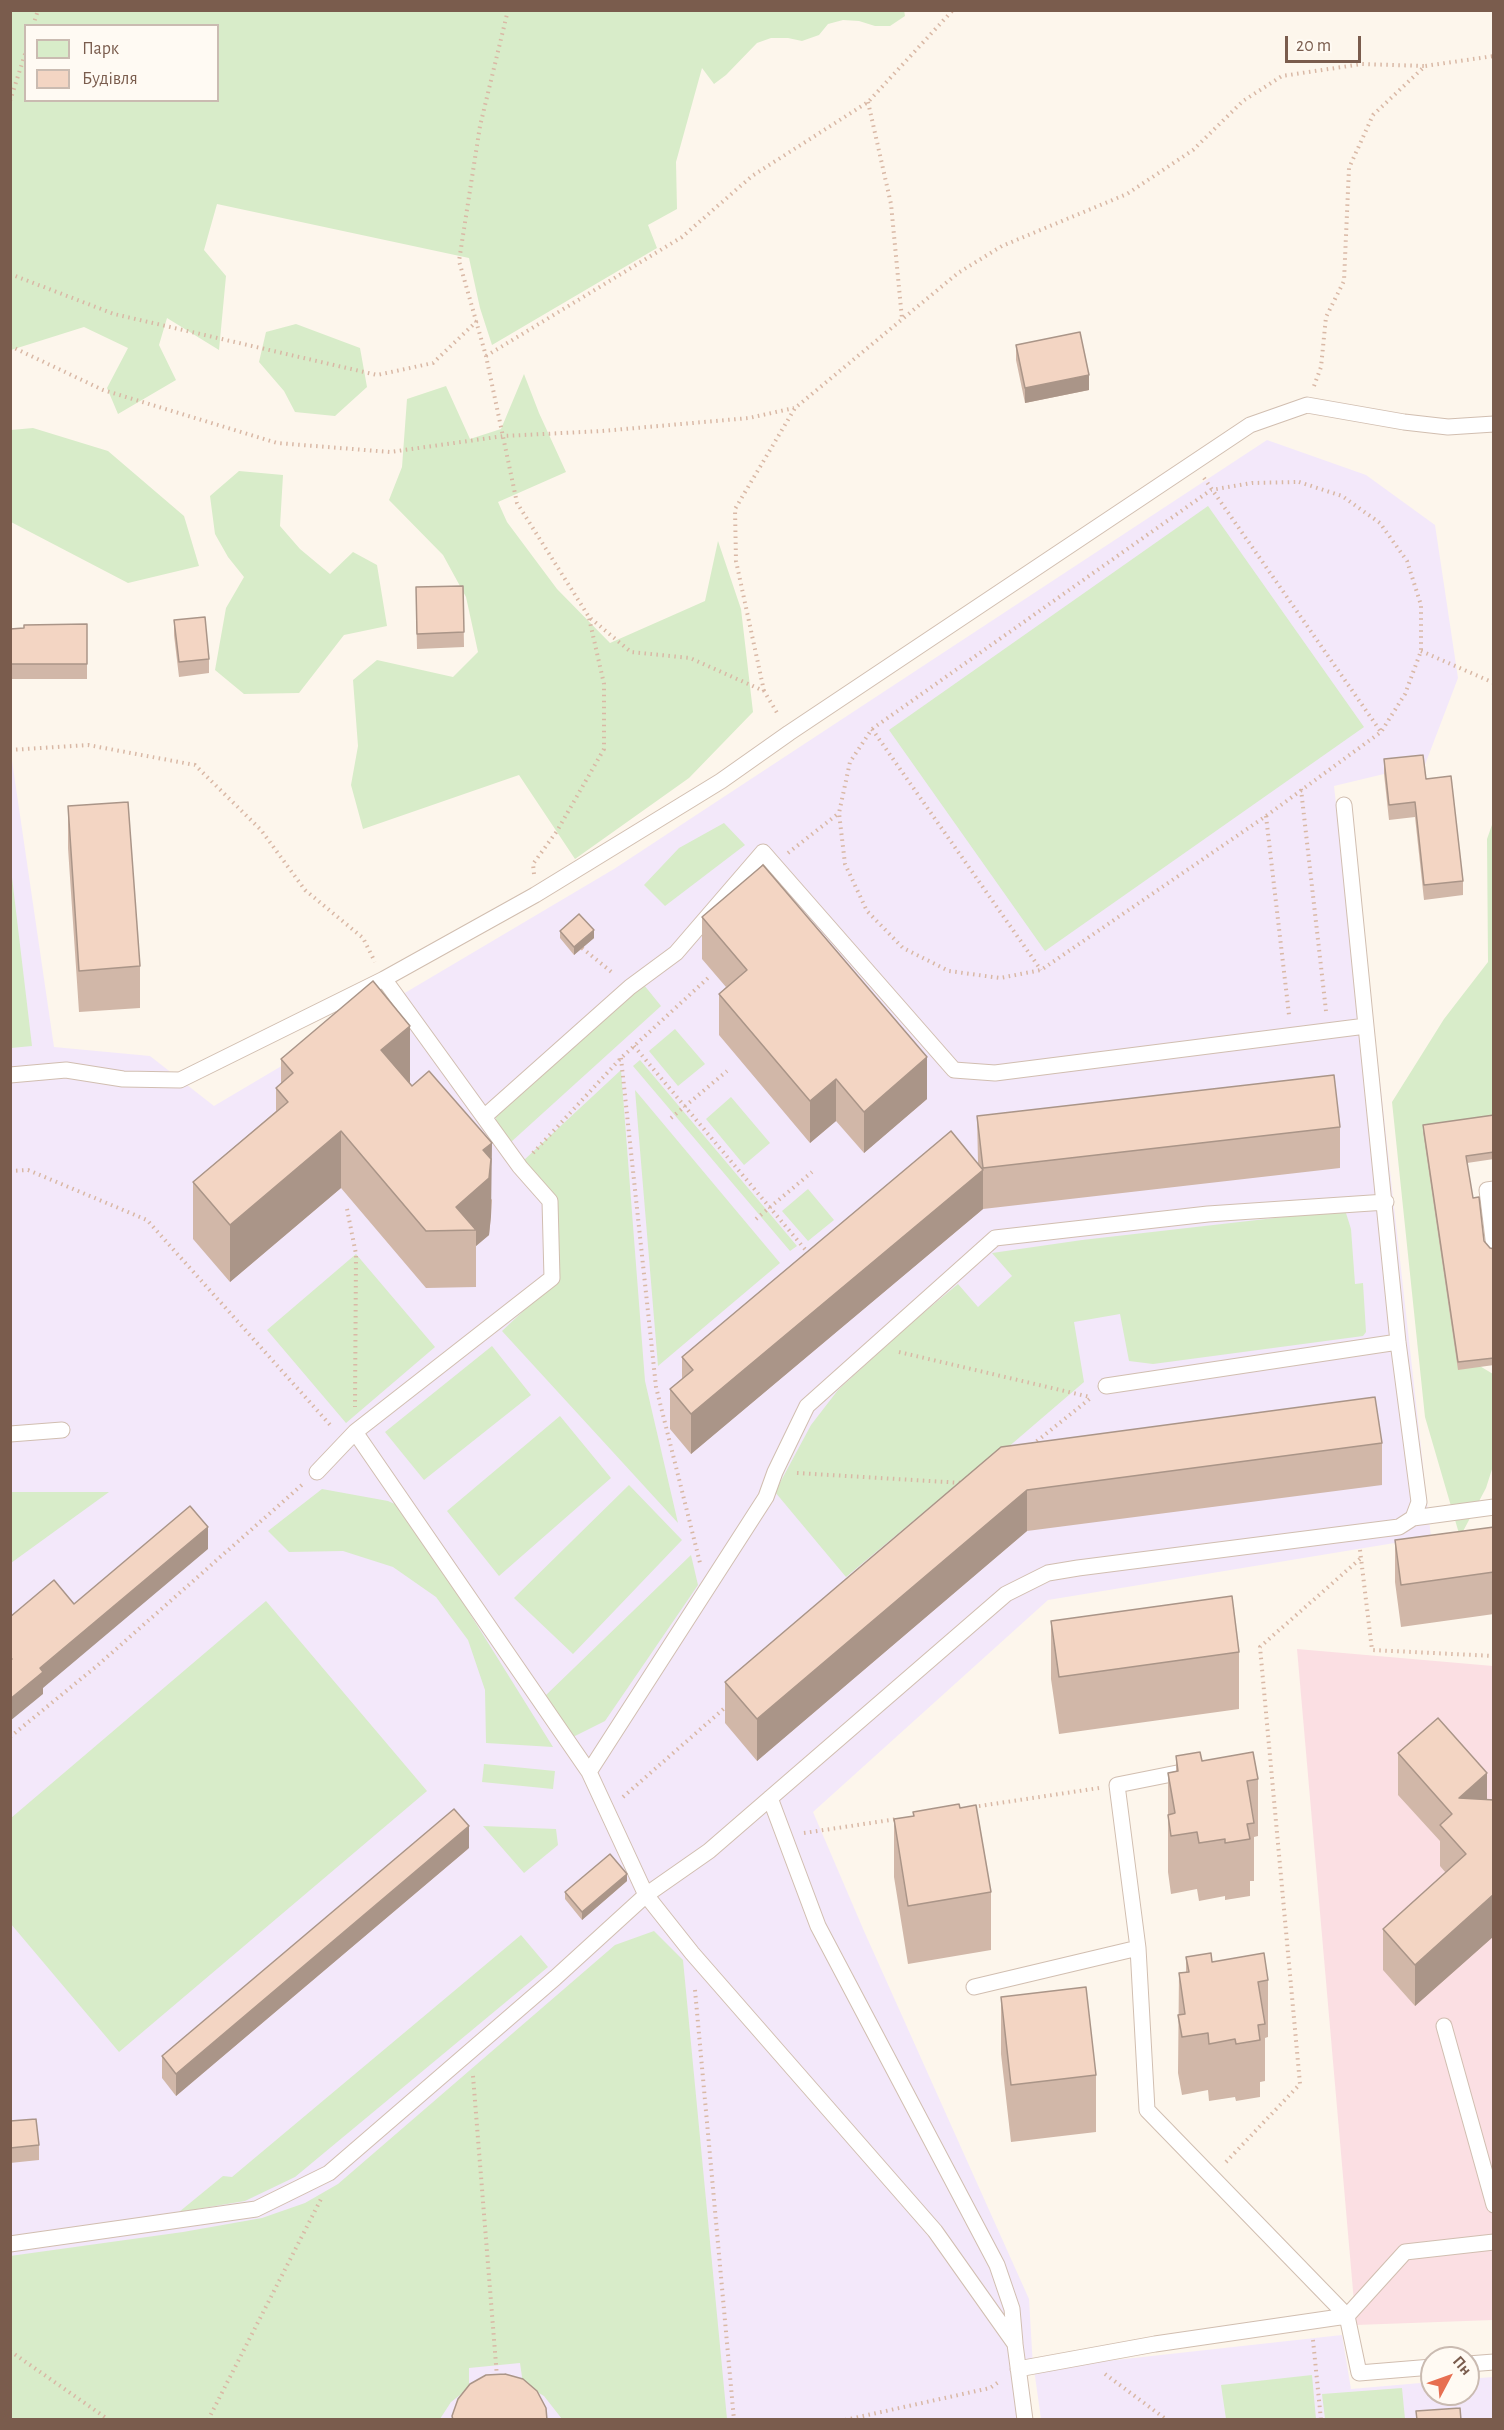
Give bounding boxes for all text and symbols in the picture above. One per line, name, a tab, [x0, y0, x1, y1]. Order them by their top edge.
legend	[24, 24, 219, 102]
scale bar	[1288, 24, 1364, 62]
text: 20 m	[1296, 37, 1331, 55]
text: Парк	[82, 40, 119, 58]
text: Будівля	[82, 70, 138, 88]
north arrow	[1420, 2346, 1480, 2406]
text: Пн	[1450, 2353, 1475, 2378]

